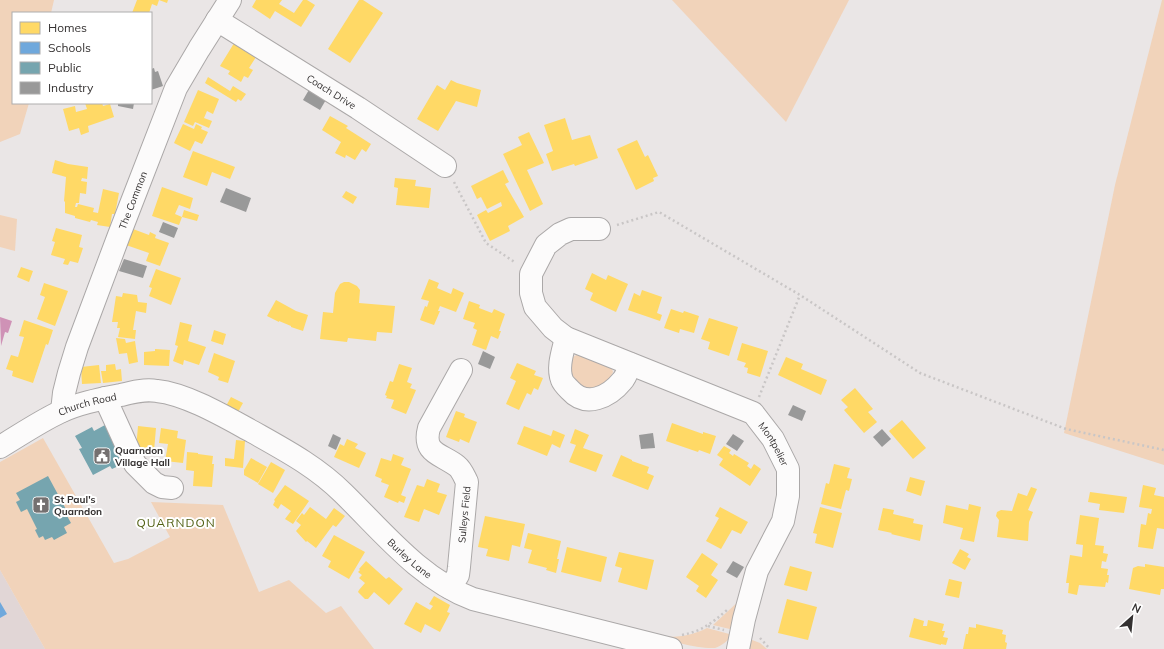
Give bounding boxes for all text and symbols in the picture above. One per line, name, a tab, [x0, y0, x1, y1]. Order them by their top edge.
legend	[12, 12, 152, 104]
text: Homes	[48, 20, 87, 35]
text: Schools	[48, 40, 91, 55]
text: Public	[48, 60, 82, 75]
street label: Coach Drive	[304, 72, 358, 112]
text: Industry	[48, 80, 94, 95]
street label: The Common	[116, 169, 150, 231]
street label: Church Road	[56, 390, 118, 419]
street label: Montpelier	[755, 420, 792, 468]
place label: Quarndon Village Hall	[114, 444, 170, 469]
public building icon: Quarndon Village Hall	[92, 446, 112, 466]
street label: Sulleys Field	[455, 486, 474, 544]
place label: St Paul's Quarndon	[54, 493, 102, 518]
church icon: St Paul's Quarndon	[31, 495, 51, 515]
district label: QUARNDON	[136, 515, 216, 530]
street label: Burley Lane	[385, 536, 434, 582]
north arrow	[1112, 597, 1152, 637]
text: N	[1130, 600, 1143, 616]

